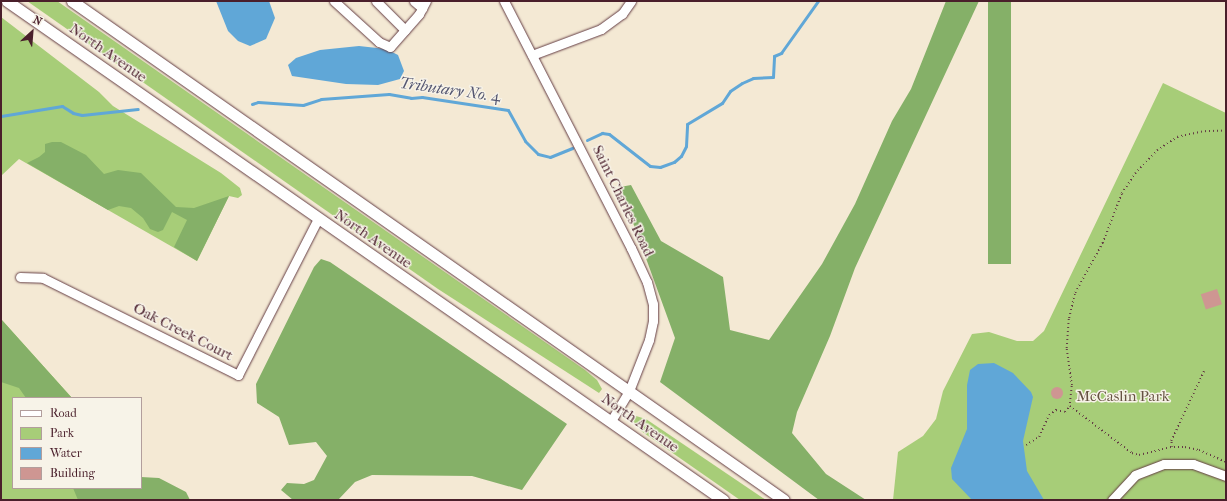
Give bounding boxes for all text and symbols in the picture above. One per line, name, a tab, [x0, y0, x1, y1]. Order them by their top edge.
north arrow	[12, 12, 52, 52]
text: N	[31, 13, 44, 28]
street label: North Avenue	[66, 20, 150, 86]
water label: Tributary No. 4	[398, 73, 502, 107]
street label: Saint Charles Road	[588, 142, 658, 260]
street label: North Avenue	[331, 206, 415, 272]
street label: Oak Creek Court	[130, 299, 236, 365]
park label: McCaslin Park	[1076, 388, 1170, 406]
street label: North Avenue	[598, 390, 682, 456]
legend	[12, 397, 142, 489]
text: Road	[50, 406, 77, 420]
text: Park	[50, 426, 74, 440]
text: Water	[50, 446, 82, 460]
text: Building	[50, 466, 95, 480]

